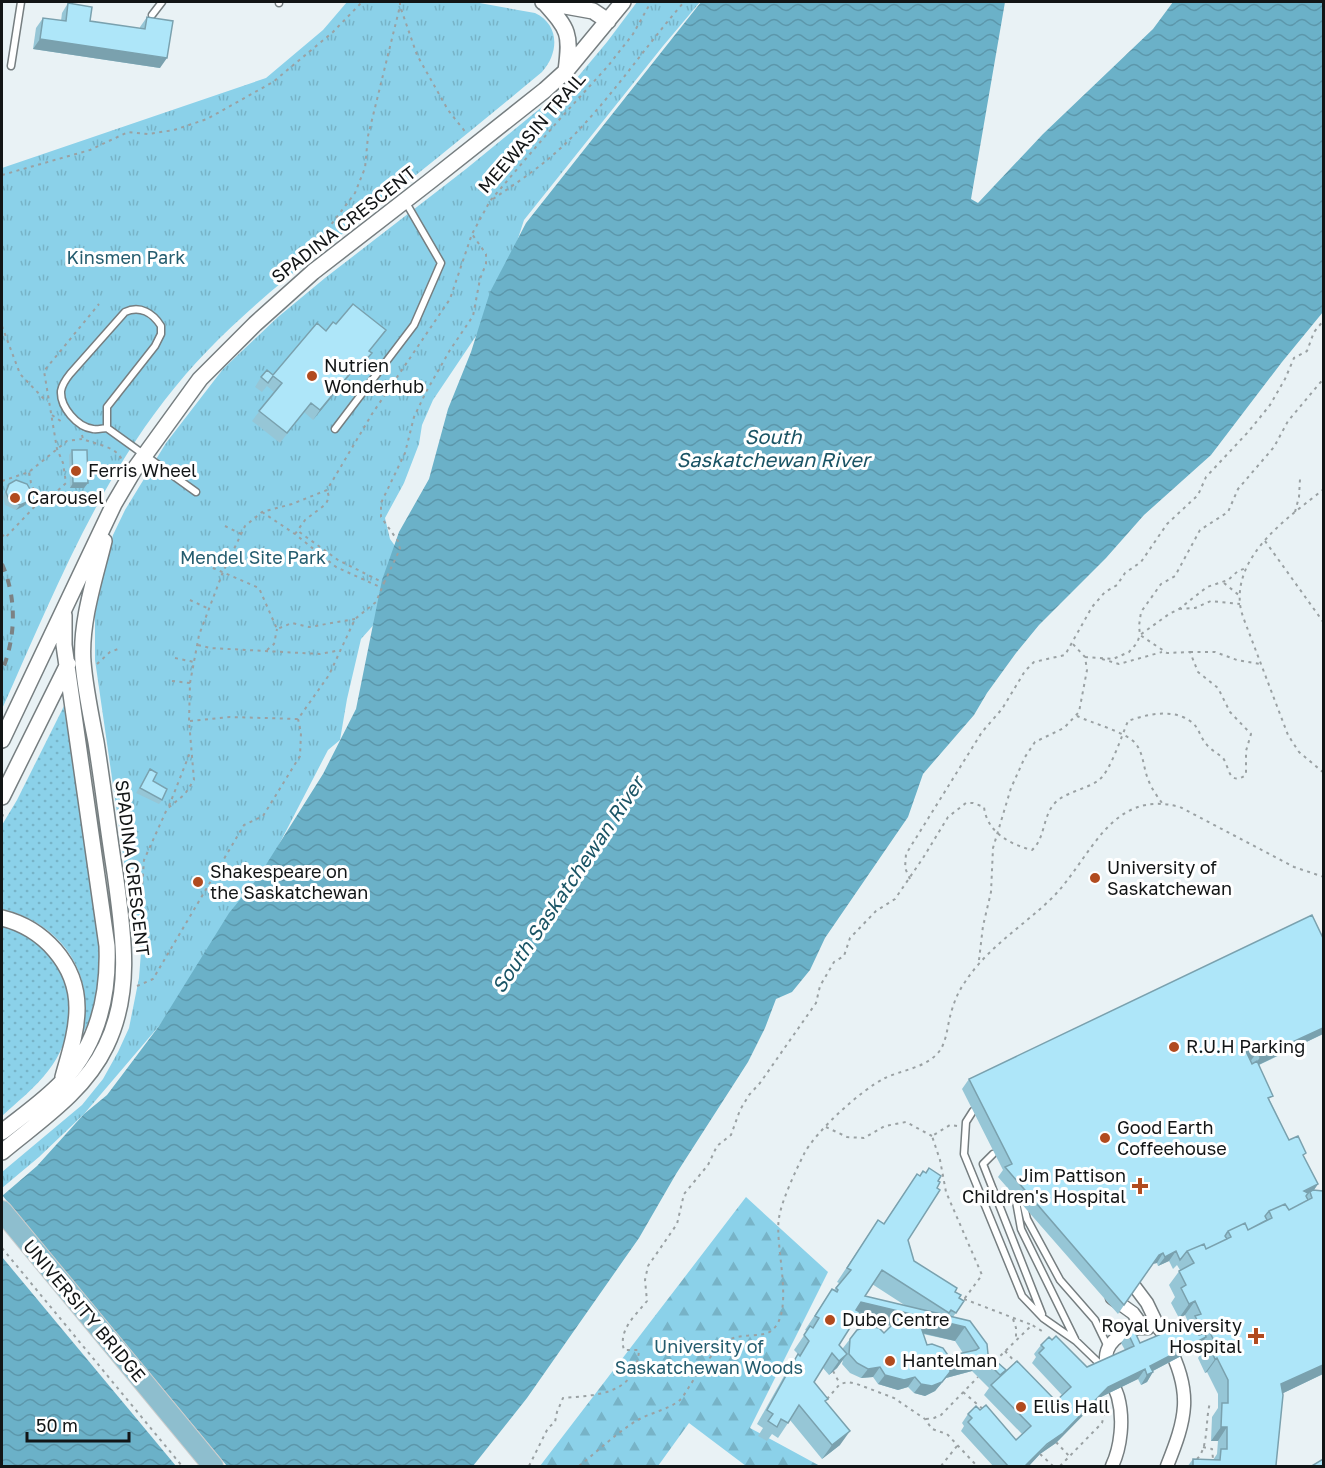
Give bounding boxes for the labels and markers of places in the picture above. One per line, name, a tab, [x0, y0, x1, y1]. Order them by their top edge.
place label: Nutrien Wonderhub	[324, 354, 424, 397]
marker: Nutrien Wonderhub	[305, 369, 319, 383]
place label: Ferris Wheel	[88, 459, 197, 481]
marker: Ferris Wheel	[69, 464, 83, 478]
place label: Carousel	[27, 486, 104, 508]
marker: Carousel	[8, 491, 22, 505]
place label: University of Saskatchewan	[1107, 856, 1232, 899]
place label: Shakespeare on the Saskatchewan	[210, 860, 368, 903]
marker: University of Saskatchewan	[1088, 871, 1102, 885]
marker: Shakespeare on the Saskatchewan	[191, 875, 205, 889]
place label: R.U.H Parking	[1186, 1035, 1305, 1057]
marker: R.U.H Parking	[1167, 1040, 1181, 1054]
place label: Good Earth Coffeehouse	[1117, 1116, 1227, 1159]
marker: Good Earth Coffeehouse	[1098, 1131, 1112, 1145]
place label: Jim Pattison Children's Hospital	[962, 1164, 1126, 1207]
marker: Jim Pattison Children's Hospital	[1131, 1177, 1149, 1195]
place label: Dube Centre	[842, 1308, 950, 1330]
marker: Dube Centre	[823, 1313, 837, 1327]
place label: Royal University Hospital	[1101, 1314, 1242, 1357]
marker: Royal University Hospital	[1247, 1327, 1265, 1345]
place label: Hantelman	[902, 1349, 997, 1371]
marker: Hantelman	[883, 1354, 897, 1368]
place label: Ellis Hall	[1033, 1395, 1110, 1417]
marker: Ellis Hall	[1014, 1400, 1028, 1414]

